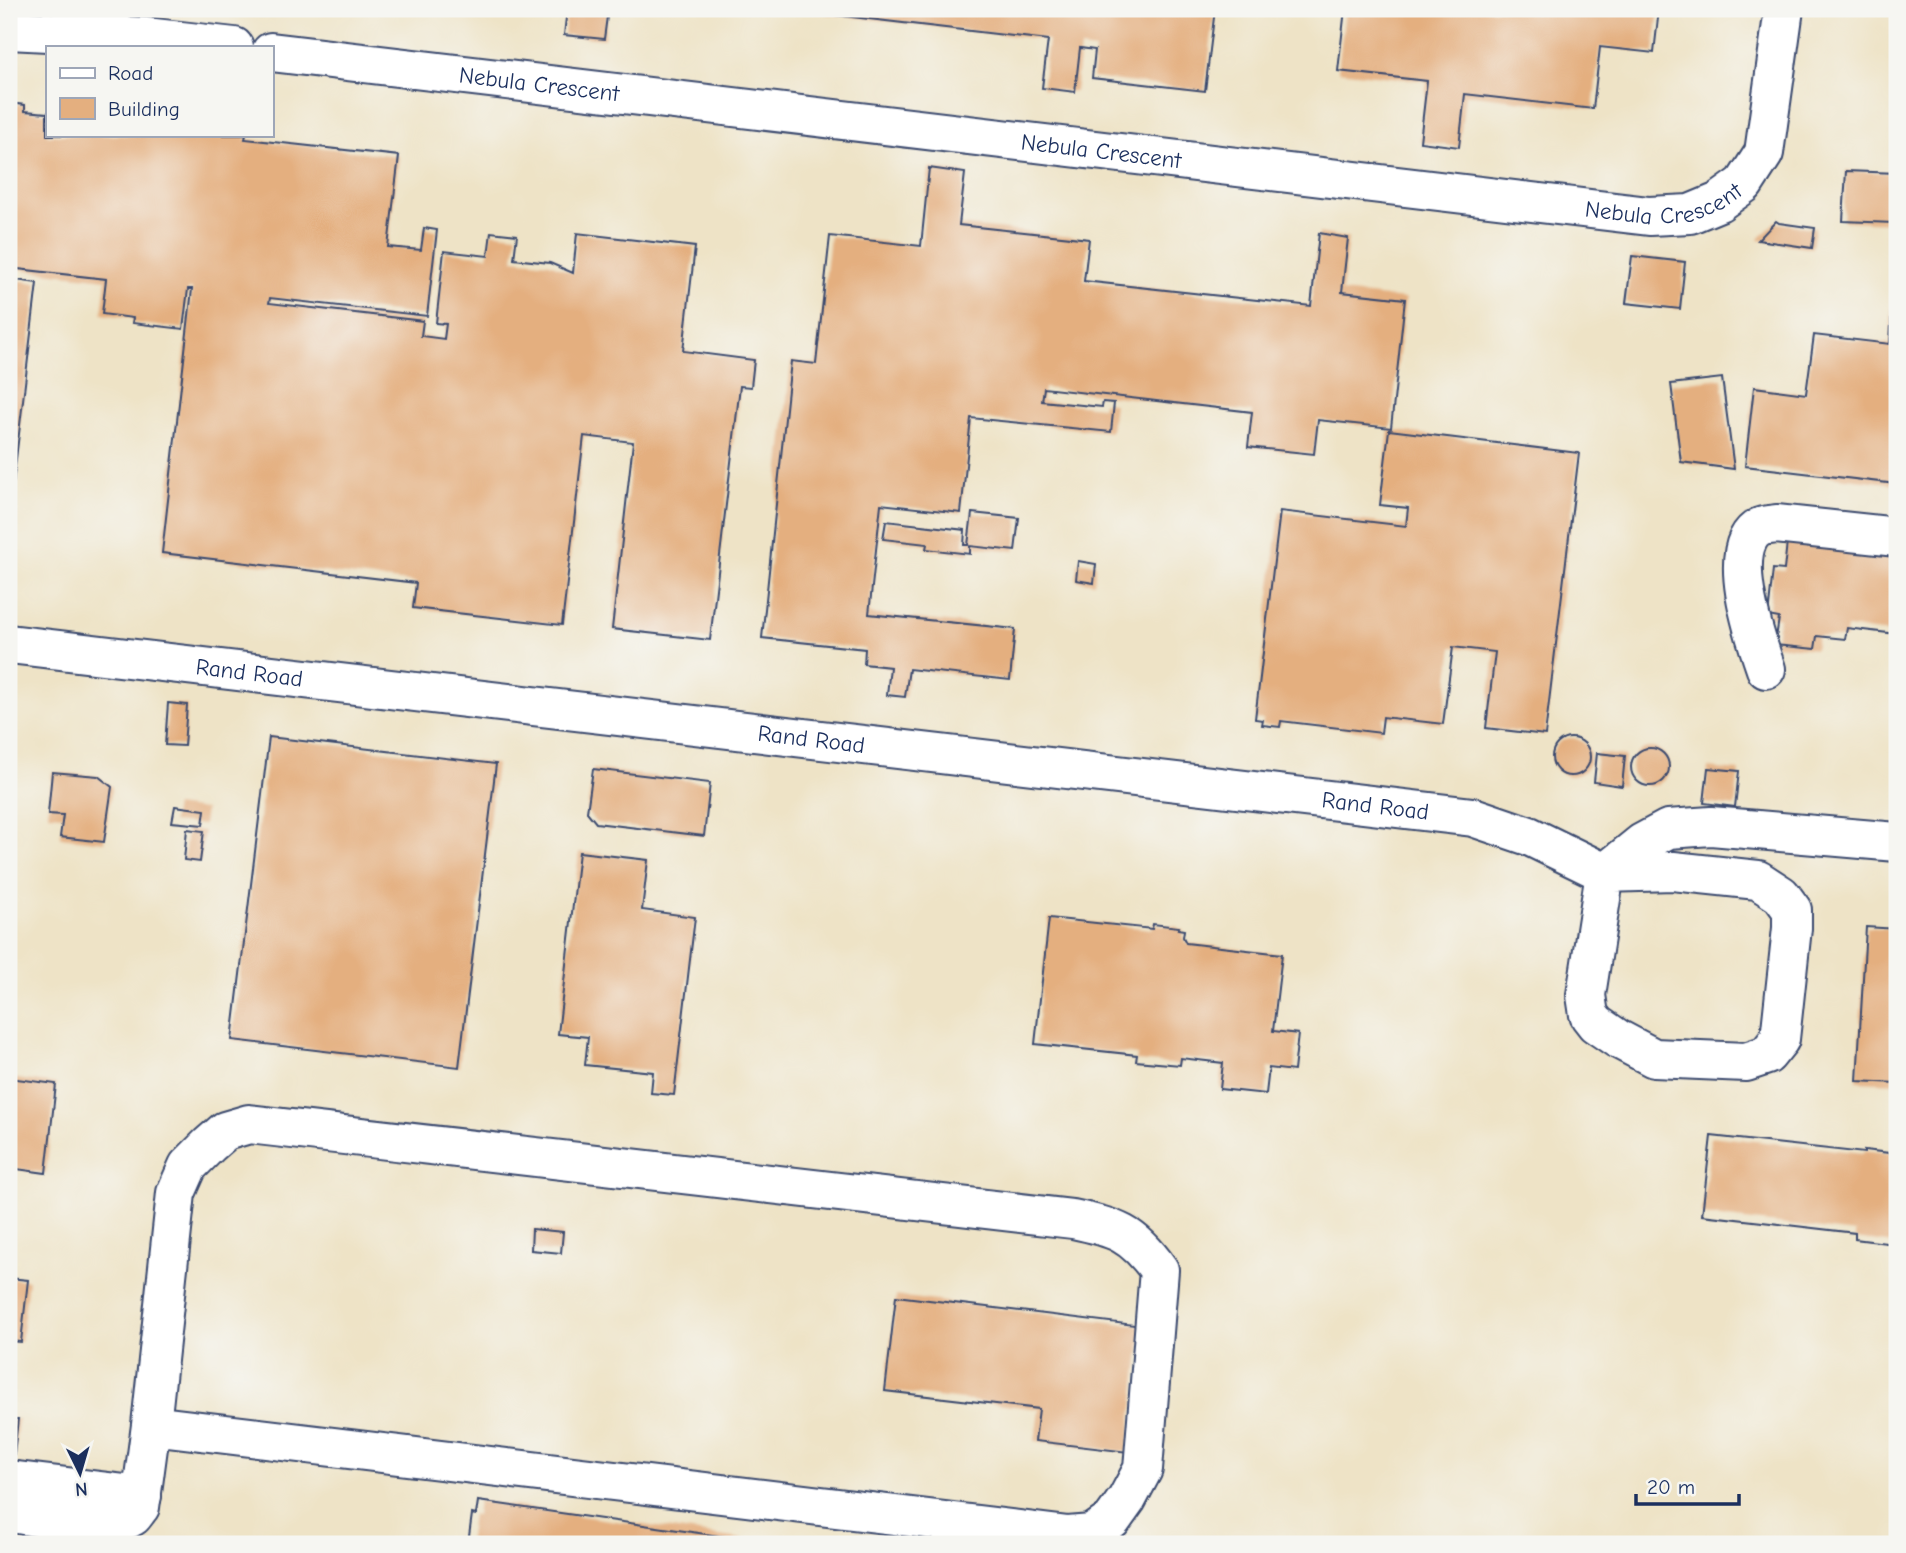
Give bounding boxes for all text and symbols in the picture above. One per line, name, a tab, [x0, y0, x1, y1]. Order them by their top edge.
legend	[46, 46, 273, 136]
text: Road	[108, 61, 153, 85]
street label: Nebula Crescent	[457, 61, 622, 107]
text: Building	[108, 97, 180, 121]
street label: Nebula Crescent	[1020, 128, 1184, 174]
street label: Nebula Crescent	[1584, 176, 1748, 230]
street label: Rand Road	[194, 653, 304, 692]
street label: Rand Road	[756, 719, 866, 759]
street label: Rand Road	[1320, 786, 1431, 825]
north arrow	[46, 1438, 116, 1508]
scale bar	[1636, 1462, 1740, 1506]
text: 20 m	[1647, 1475, 1695, 1499]
text: N	[74, 1477, 89, 1500]

